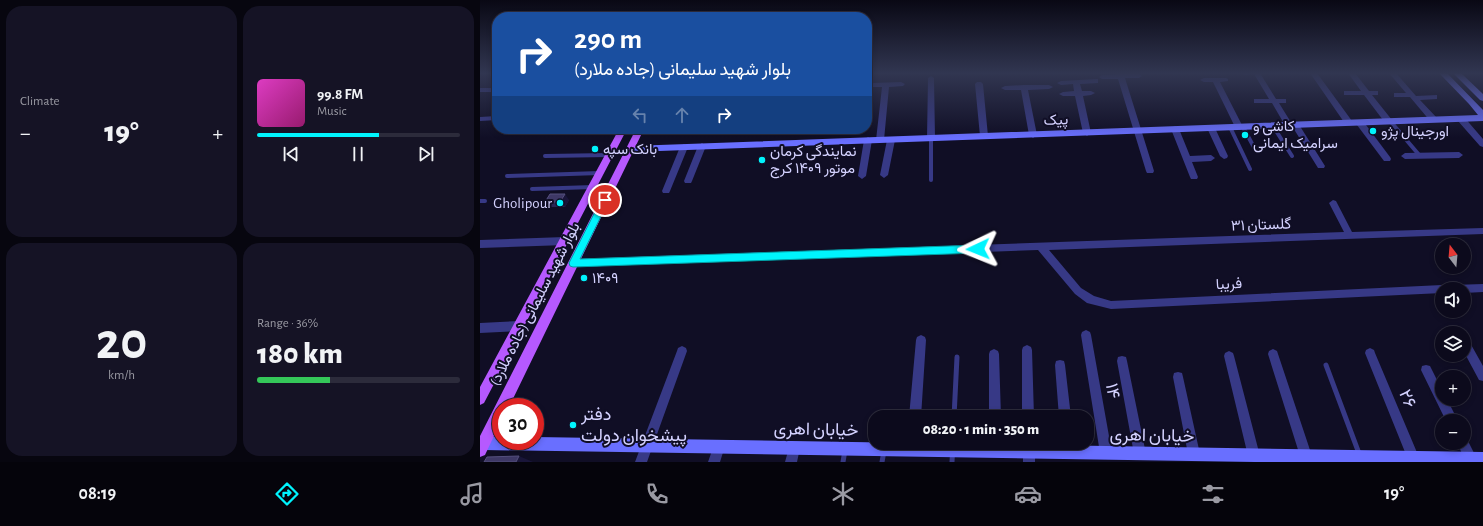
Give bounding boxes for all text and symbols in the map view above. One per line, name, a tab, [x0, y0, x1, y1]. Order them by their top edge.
text: 290 m	[574, 26, 642, 54]
icon: right	[508, 28, 560, 80]
text: بلوار شهید سلیمانی (جاده ملارد)	[574, 61, 791, 79]
text: 99.8 FM	[317, 87, 363, 102]
text: Climate	[20, 95, 59, 108]
icon: left	[629, 104, 651, 126]
icon: ahead	[671, 104, 693, 126]
icon: right	[713, 104, 735, 126]
text: Music	[317, 105, 347, 118]
street label: پیک	[1043, 112, 1069, 130]
text: 19°	[104, 117, 139, 147]
place label: کاشی و سرامیک ایمانی	[1253, 119, 1338, 153]
text: −	[20, 122, 31, 144]
text: +	[212, 122, 223, 144]
place label: اورجینال پژو	[1381, 124, 1449, 141]
marker: اورجینال پژو	[1368, 126, 1378, 136]
marker: کاشی و سرامیک ایمانی	[1240, 130, 1250, 140]
place label: بانک سپه	[603, 142, 657, 159]
icon: previous	[280, 143, 302, 165]
icon: pause	[347, 143, 369, 165]
icon: next	[415, 143, 437, 165]
marker: بانک سپه	[590, 144, 600, 154]
place label: نمایندگی کرمان موتور ۱۴۰۹ کرج	[770, 144, 857, 179]
marker: نمایندگی کرمان موتور ۱۴۰۹ کرج	[757, 155, 767, 165]
pin	[588, 183, 622, 217]
icon: arrive	[594, 189, 616, 211]
place label: Gholipour	[493, 196, 552, 211]
marker: Gholipour	[555, 198, 565, 208]
street label: گلستان ۳۱	[1230, 216, 1292, 235]
street label: بلوار شهید سلیمانی (جاده ملارد)	[487, 220, 585, 389]
position arrow	[957, 228, 999, 270]
north arrow	[1435, 238, 1471, 274]
map controls	[1435, 238, 1471, 450]
place label: ۱۴۰۹	[592, 271, 618, 286]
marker: ۱۴۰۹	[579, 273, 589, 283]
street label: فریبا	[1215, 276, 1243, 293]
button: sound	[1435, 282, 1471, 318]
text: 20	[96, 316, 147, 368]
text: Range · 36%	[257, 317, 318, 330]
button: layers	[1435, 326, 1471, 362]
text: 180 km	[257, 339, 343, 369]
text: km/h	[108, 369, 135, 382]
button: +	[1435, 370, 1471, 406]
street label: ۱۴	[1102, 382, 1122, 400]
street label: ۲۶	[1395, 387, 1419, 411]
speed limit sign: 30	[492, 398, 544, 450]
place label: دفتر پیشخوان دولت	[580, 406, 687, 447]
button: −	[1435, 414, 1471, 450]
marker: دفتر پیشخوان دولت	[568, 420, 578, 430]
street label: خیابان اهری	[773, 420, 859, 441]
text: 08:20 · 1 min · 350 m	[923, 422, 1039, 437]
street label: خیابان اهری	[1109, 426, 1195, 447]
icon: directions	[273, 480, 301, 508]
icon: music	[458, 480, 486, 508]
icon: phone	[643, 480, 671, 508]
icon: climate	[829, 480, 857, 508]
icon: car	[1014, 480, 1042, 508]
icon: filters	[1199, 480, 1227, 508]
text: 08:19	[79, 485, 116, 503]
text: 19°	[1384, 485, 1404, 503]

